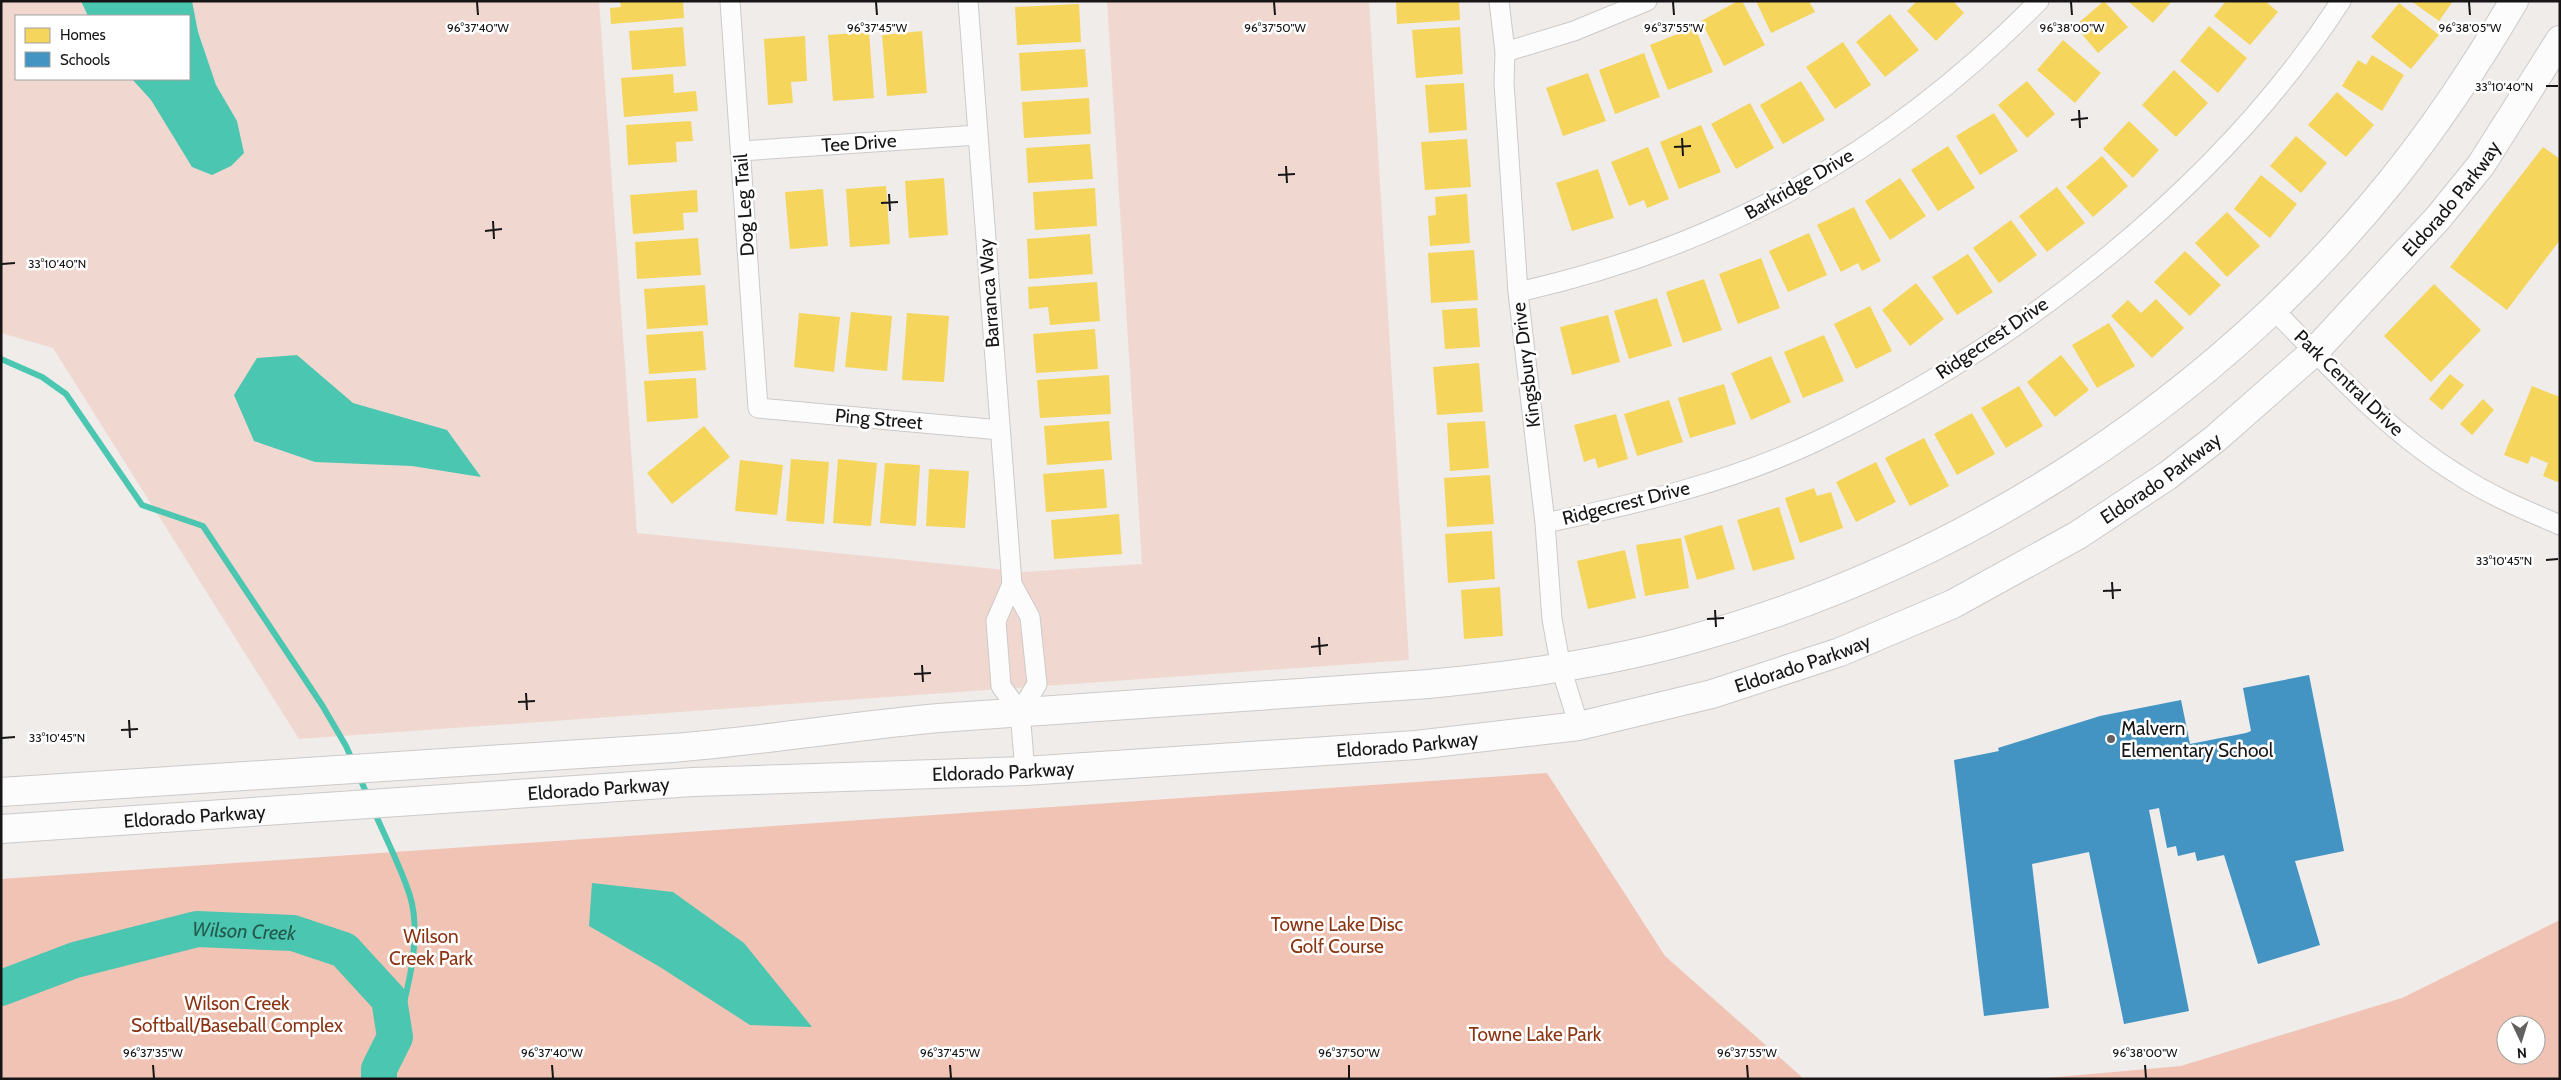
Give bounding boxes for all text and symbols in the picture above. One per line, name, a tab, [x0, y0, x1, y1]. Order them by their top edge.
legend	[15, 15, 190, 80]
text: 96°37'40"W	[447, 20, 510, 35]
text: 96°37'45"W	[847, 20, 908, 35]
text: 96°37'50"W	[1244, 20, 1306, 35]
text: 96°37'55"W	[1644, 20, 1705, 35]
text: 96°38'00"W	[2040, 20, 2105, 35]
text: 96°38'05"W	[2439, 20, 2502, 35]
text: Homes	[60, 26, 106, 44]
text: Schools	[60, 51, 110, 69]
text: 33°10'40"N	[2475, 79, 2533, 94]
street label: Tee Drive	[821, 129, 897, 157]
street label: Eldorado Parkway	[2397, 136, 2505, 261]
street label: Barkridge Drive	[1741, 143, 1858, 224]
street label: Dog Leg Trail	[729, 152, 759, 257]
street label: Barranca Way	[974, 237, 1004, 348]
text: 33°10'40"N	[28, 256, 86, 271]
street label: Ridgecrest Drive	[1932, 292, 2053, 384]
street label: Kingsbury Drive	[1507, 301, 1545, 429]
street label: Park Central Drive	[2290, 325, 2409, 441]
street label: Ping Street	[834, 404, 924, 434]
street label: Eldorado Parkway	[2096, 427, 2226, 529]
street label: Ridgecrest Drive	[1560, 476, 1692, 530]
text: 33°10'45"N	[2476, 553, 2532, 568]
street label: Eldorado Parkway	[1731, 629, 1874, 697]
place label: Malvern Elementary School	[2121, 717, 2274, 762]
street label: Eldorado Parkway	[1336, 726, 1480, 762]
text: 33°10'45"N	[29, 730, 85, 745]
marker: Malvern Elementary School	[2105, 733, 2117, 745]
street label: Eldorado Parkway	[932, 756, 1076, 786]
street label: Eldorado Parkway	[527, 772, 671, 805]
street label: Eldorado Parkway	[123, 800, 267, 832]
park label: Towne Lake Disc Golf Course	[1271, 913, 1404, 958]
water label: Wilson Creek	[192, 917, 298, 945]
park label: Wilson Creek Park	[389, 925, 473, 970]
park label: Wilson Creek Softball/Baseball Complex	[131, 992, 343, 1037]
north arrow	[2496, 1015, 2546, 1065]
park label: Towne Lake Park	[1469, 1023, 1602, 1046]
text: N	[2516, 1044, 2527, 1062]
text: 96°37'35"W	[123, 1045, 184, 1060]
text: 96°37'40"W	[521, 1045, 584, 1060]
text: 96°37'45"W	[920, 1045, 981, 1060]
text: 96°37'50"W	[1318, 1045, 1380, 1060]
text: 96°37'55"W	[1717, 1045, 1778, 1060]
text: 96°38'00"W	[2113, 1045, 2178, 1060]

